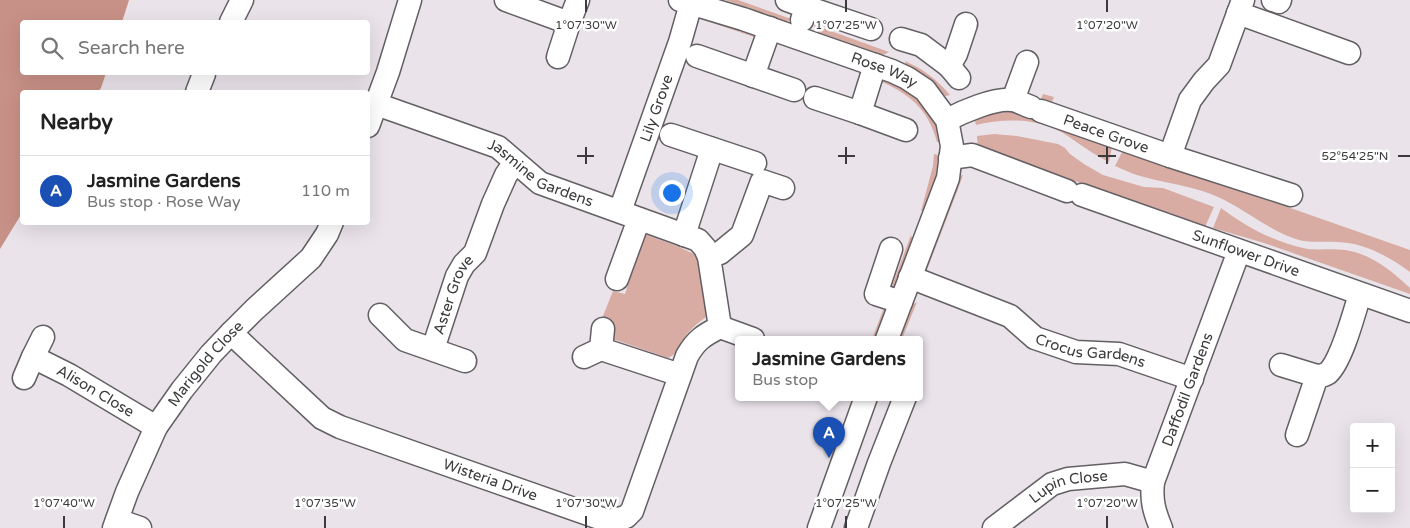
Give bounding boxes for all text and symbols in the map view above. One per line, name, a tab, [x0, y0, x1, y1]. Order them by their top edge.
text: 1°07'30"W	[555, 18, 617, 32]
text: 1°07'25"W	[815, 18, 877, 32]
text: 1°07'20"W	[1076, 18, 1138, 32]
search box	[20, 20, 370, 75]
icon: search	[38, 34, 66, 62]
text: Search here	[78, 37, 185, 59]
street label: Rose Way	[849, 48, 921, 92]
street label: Lily Grove	[636, 72, 677, 144]
text: Nearby	[40, 110, 113, 135]
street label: Peace Grove	[1061, 111, 1151, 157]
street label: Jasmine Gardens	[486, 135, 596, 210]
text: 52°54'25"N	[1322, 149, 1389, 163]
text: Jasmine Gardens	[87, 170, 241, 192]
your location	[659, 180, 685, 206]
text: A	[50, 181, 62, 201]
text: 110 m	[301, 181, 350, 201]
text: Bus stop · Rose Way	[87, 192, 240, 212]
street label: Sunflower Drive	[1190, 226, 1302, 280]
street label: Aster Grove	[429, 251, 477, 337]
street label: Marigold Close	[164, 317, 247, 410]
street label: Crocus Gardens	[1033, 330, 1148, 371]
street label: Daffodil Gardens	[1158, 330, 1217, 449]
popup	[735, 336, 923, 401]
text: Jasmine Gardens	[752, 348, 906, 370]
street label: Alison Close	[54, 361, 137, 421]
text: Bus stop	[752, 370, 818, 390]
pin: A	[813, 417, 845, 458]
map controls	[1350, 423, 1395, 513]
button: +	[1350, 423, 1395, 468]
street label: Wisteria Drive	[441, 455, 540, 505]
street label: Lupin Close	[1026, 467, 1109, 507]
button: −	[1350, 468, 1395, 513]
text: 1°07'40"W	[33, 496, 95, 510]
text: 1°07'35"W	[294, 496, 356, 510]
text: 1°07'30"W	[555, 496, 617, 510]
text: 1°07'25"W	[815, 496, 877, 510]
text: 1°07'20"W	[1076, 496, 1138, 510]

